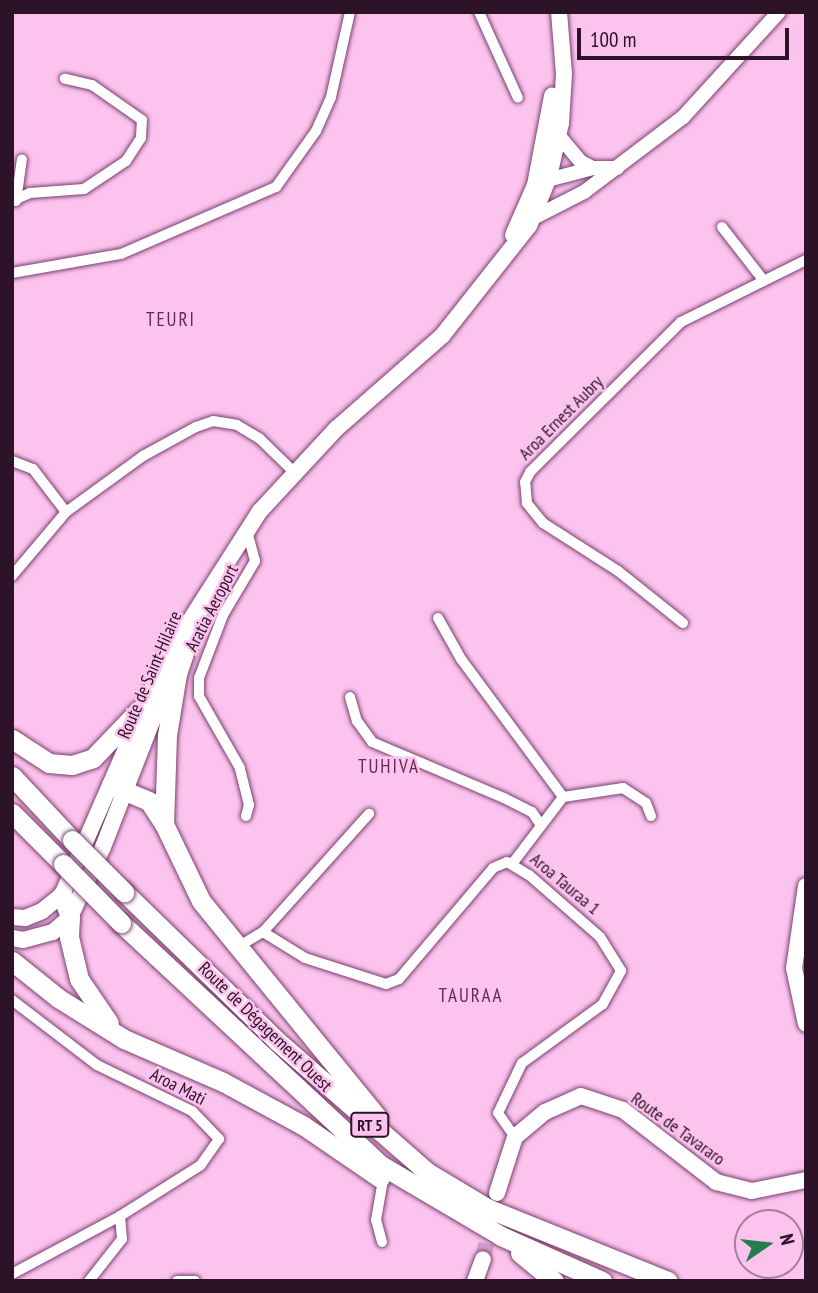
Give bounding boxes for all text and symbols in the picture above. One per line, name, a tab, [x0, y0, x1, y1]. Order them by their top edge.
scale bar	[580, 14, 792, 58]
text: 100 m	[590, 26, 636, 53]
district label: TEURI	[147, 309, 195, 331]
street label: Aroa Ernest Aubry	[514, 371, 608, 465]
street label: Aratia Aeroport	[181, 561, 243, 655]
street label: Route de Saint-Hilaire	[113, 608, 187, 742]
district label: TUHIVA	[359, 756, 419, 778]
street label: Aroa Tauraa 1	[525, 848, 605, 920]
street label: Route de Dégagement Ouest	[194, 958, 336, 1096]
district label: TAURAA	[439, 985, 503, 1007]
street label: Aroa Mati	[146, 1064, 210, 1110]
street label: Route de Tavararo	[627, 1088, 729, 1170]
road number: RT 5	[349, 1112, 391, 1138]
north arrow	[734, 1209, 804, 1279]
text: N	[775, 1232, 800, 1247]

